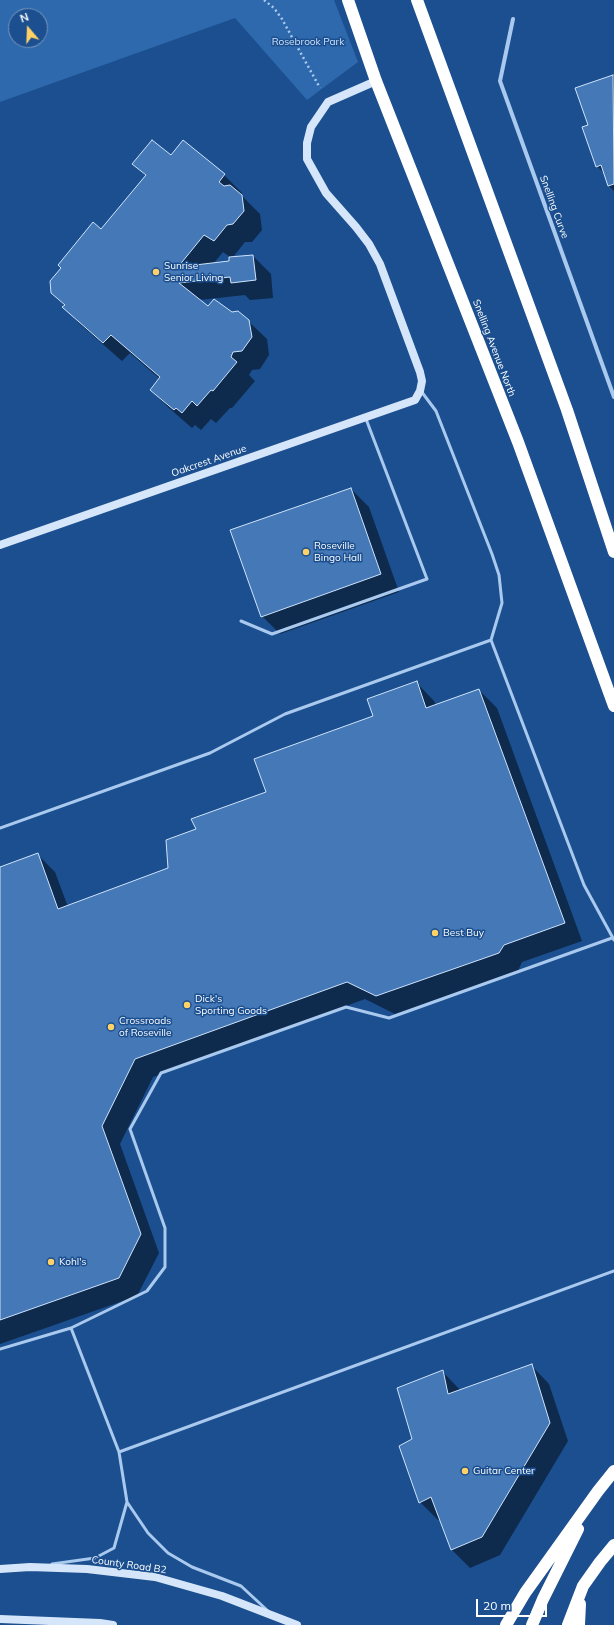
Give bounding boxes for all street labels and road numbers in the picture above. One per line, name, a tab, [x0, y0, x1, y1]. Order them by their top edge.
street label: Snelling Curve	[537, 174, 571, 240]
street label: Snelling Avenue North	[470, 298, 518, 398]
street label: Oakcrest Avenue	[170, 443, 248, 479]
street label: County Road B2	[91, 1554, 167, 1576]

